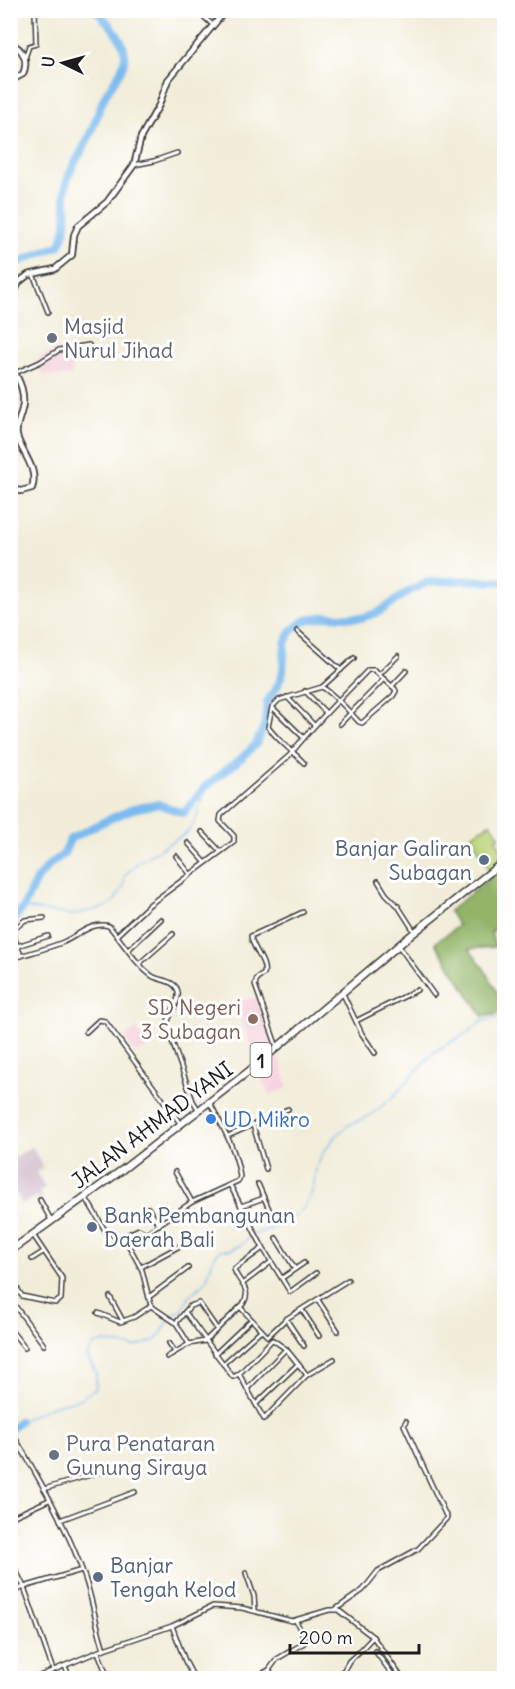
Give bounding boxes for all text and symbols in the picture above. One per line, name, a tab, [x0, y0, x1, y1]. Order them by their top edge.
north arrow	[33, 33, 93, 93]
text: U	[38, 55, 58, 68]
place label: Masjid Nurul Jihad	[64, 313, 173, 364]
marker: Masjid Nurul Jihad	[45, 331, 59, 345]
place label: Banjar Galiran Subagan	[335, 835, 472, 886]
marker: Banjar Galiran Subagan	[477, 853, 491, 867]
place label: SD Negeri 3 Subagan	[141, 994, 241, 1045]
marker: SD Negeri 3 Subagan	[246, 1012, 260, 1026]
road number: 1	[250, 1043, 272, 1077]
street label: JALAN AHMAD YANI	[66, 1055, 238, 1195]
place label: UD Mikro	[223, 1106, 310, 1133]
marker: UD Mikro	[204, 1112, 218, 1126]
place label: Bank Pembangunan Daerah Bali	[104, 1202, 295, 1253]
marker: Bank Pembangunan Daerah Bali	[85, 1220, 99, 1234]
place label: Pura Penataran Gunung Siraya	[66, 1430, 215, 1481]
marker: Pura Penataran Gunung Siraya	[47, 1448, 61, 1462]
place label: Banjar Tengah Kelod	[110, 1552, 236, 1603]
marker: Banjar Tengah Kelod	[91, 1570, 105, 1584]
scale bar	[290, 1617, 419, 1655]
text: 200 m	[299, 1626, 353, 1649]

